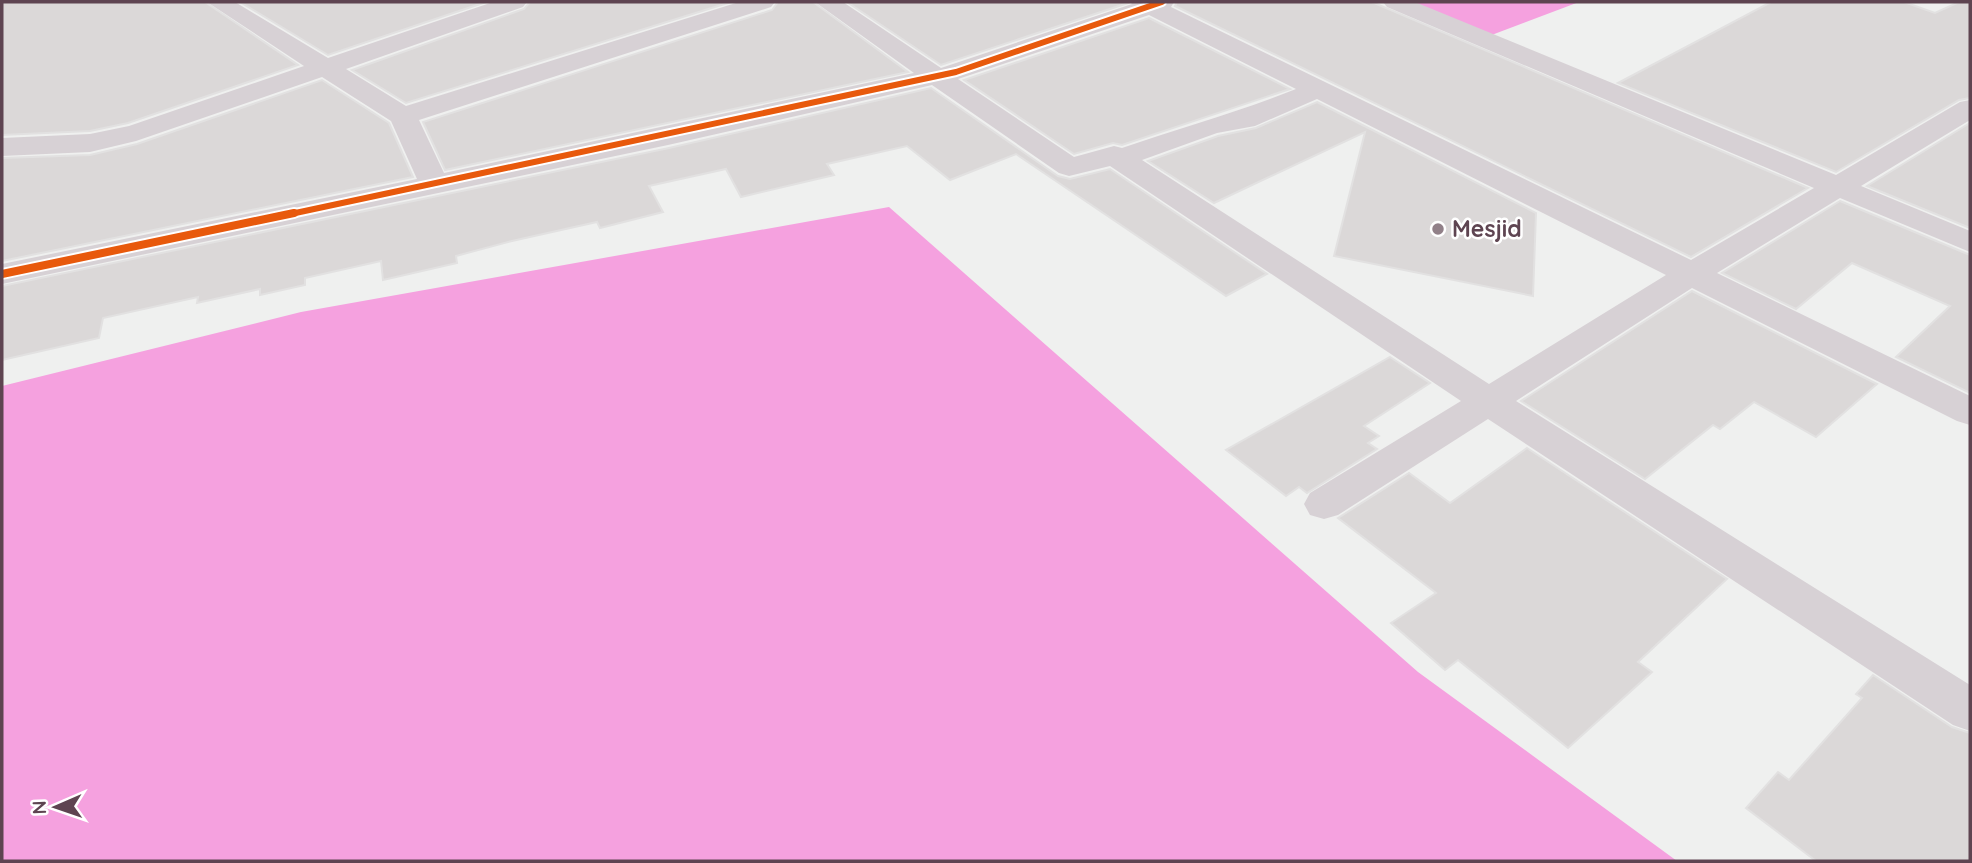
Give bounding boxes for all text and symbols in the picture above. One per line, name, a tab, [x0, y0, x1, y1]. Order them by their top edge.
place label: Mesjid	[1452, 214, 1522, 243]
marker: Mesjid	[1430, 221, 1446, 237]
north arrow	[21, 772, 91, 842]
text: N	[27, 800, 51, 815]

